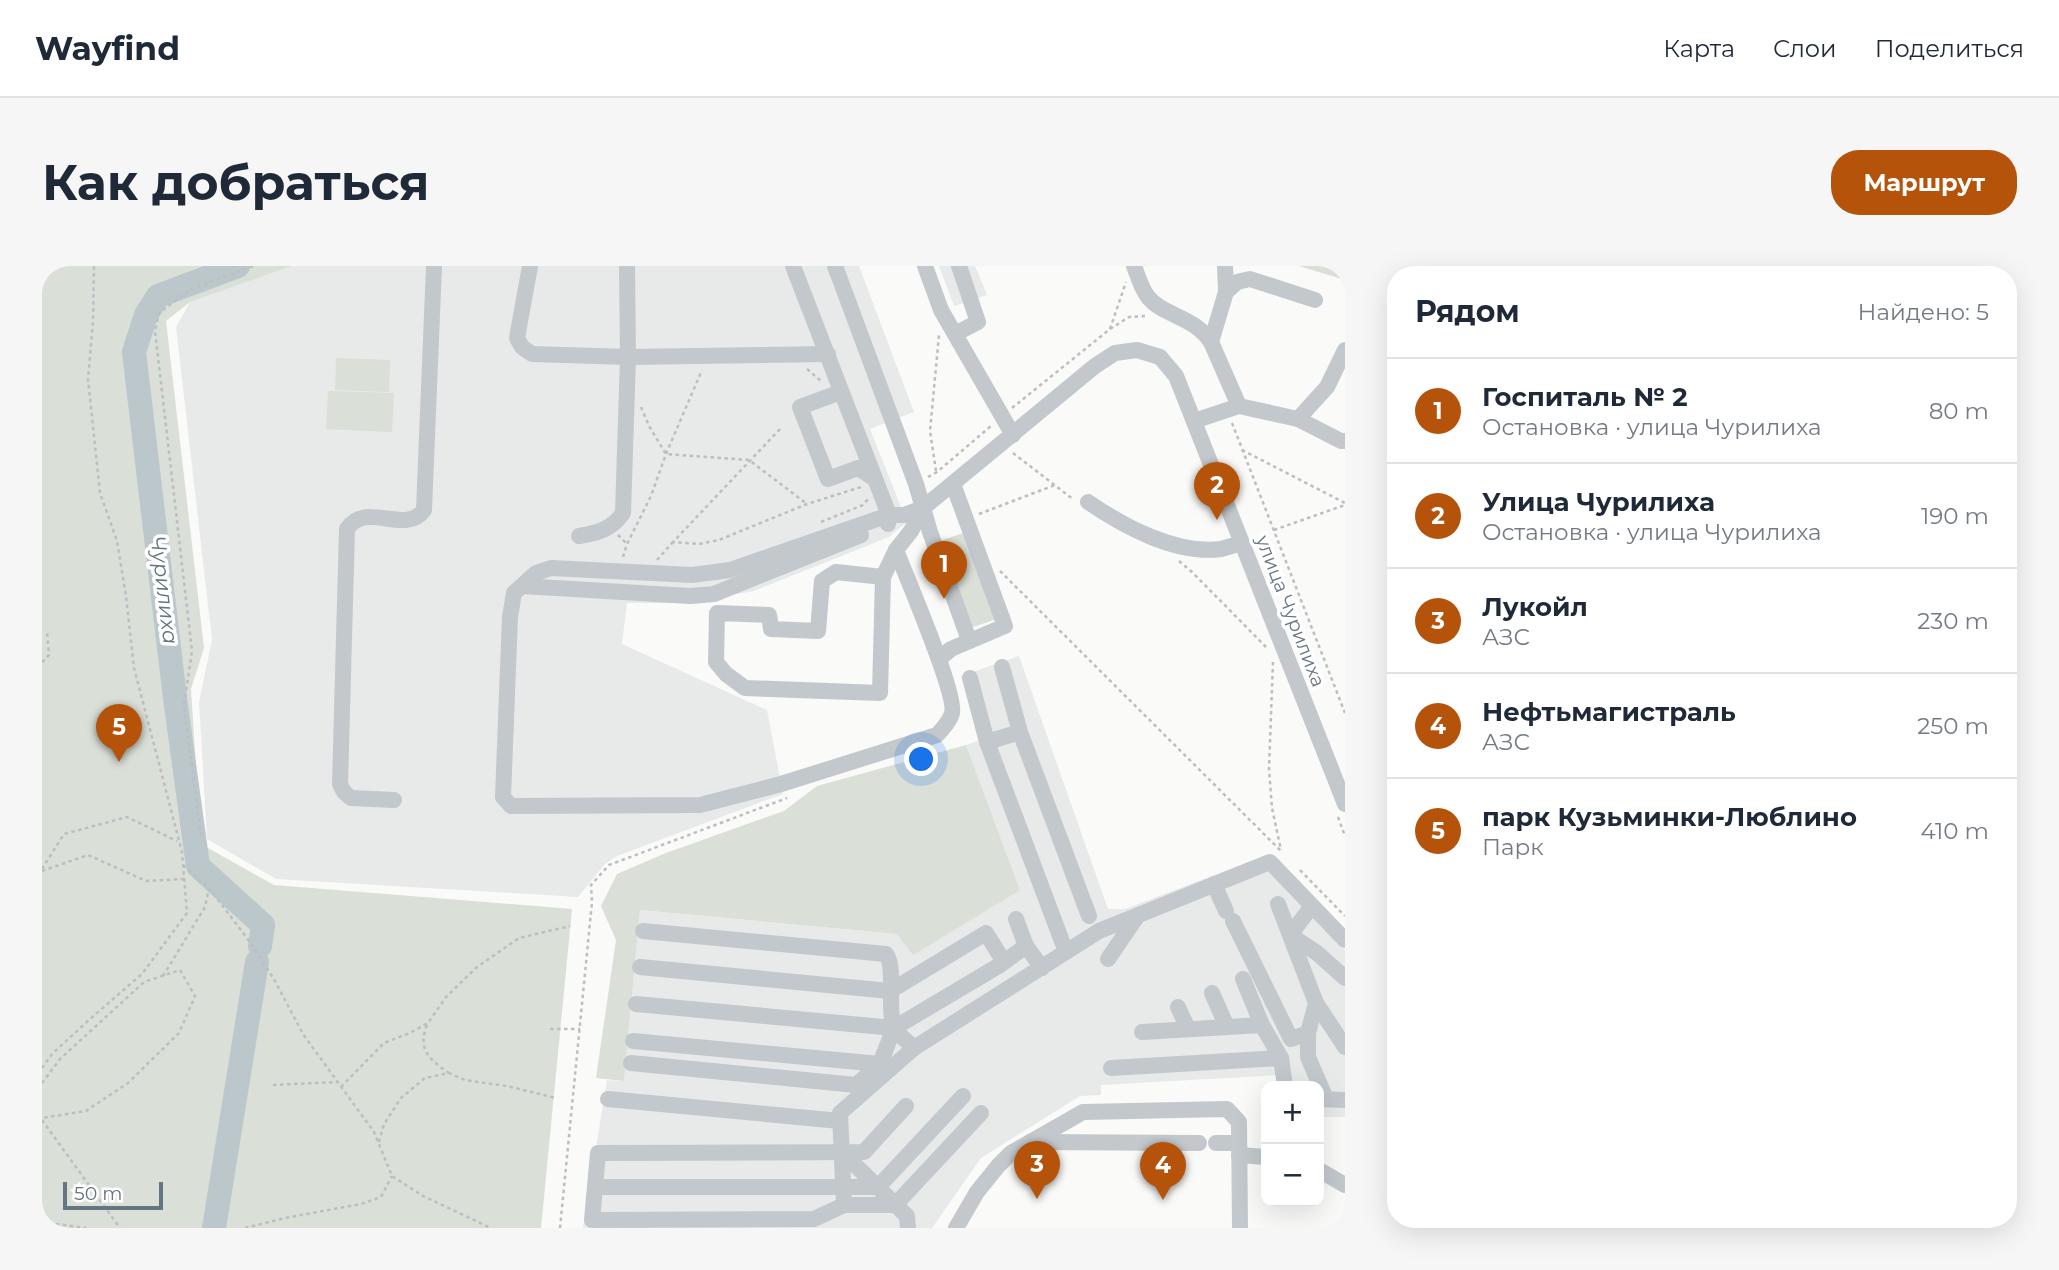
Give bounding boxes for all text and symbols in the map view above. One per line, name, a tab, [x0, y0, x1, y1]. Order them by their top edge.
text: Wayfind	[35, 28, 180, 68]
text: Карта	[1663, 34, 1735, 63]
text: Слои	[1773, 34, 1837, 63]
text: Поделиться	[1875, 34, 2024, 63]
button: Маршрут	[1831, 150, 2017, 215]
text: Как добраться	[42, 153, 430, 212]
text: Рядом	[1415, 293, 1520, 330]
text: Найдено: 5	[1858, 298, 1989, 326]
text: Госпиталь № 2	[1482, 381, 1688, 413]
text: 1	[1433, 397, 1443, 425]
text: 80 m	[1929, 397, 1989, 425]
text: Остановка · улица Чурилиха	[1482, 413, 1821, 441]
pin: 2	[1194, 462, 1240, 520]
text: Улица Чурилиха	[1482, 486, 1715, 518]
text: 2	[1431, 502, 1445, 530]
text: 190 m	[1921, 502, 1989, 530]
text: Остановка · улица Чурилиха	[1482, 518, 1821, 546]
street label: улица Чурилиха	[1251, 531, 1330, 690]
water label: Чурилиха	[145, 534, 184, 645]
pin: 1	[921, 541, 967, 599]
text: Лукойл	[1482, 591, 1588, 623]
text: 3	[1431, 607, 1445, 635]
text: 230 m	[1917, 607, 1989, 635]
text: АЗС	[1482, 623, 1530, 651]
text: Нефтьмагистраль	[1482, 696, 1736, 728]
pin: 5	[96, 704, 142, 762]
text: 4	[1430, 712, 1446, 740]
text: 250 m	[1917, 712, 1989, 740]
text: АЗС	[1482, 728, 1530, 756]
your location	[904, 742, 938, 776]
text: парк Кузьминки-Люблино	[1482, 801, 1857, 833]
text: 5	[1431, 817, 1445, 845]
text: 410 m	[1920, 817, 1989, 845]
text: Парк	[1482, 833, 1544, 861]
map controls	[1261, 1081, 1324, 1207]
button: +	[1261, 1081, 1324, 1144]
pin: 3	[1014, 1141, 1060, 1199]
pin: 4	[1140, 1142, 1186, 1200]
button: −	[1261, 1144, 1324, 1207]
scale bar	[63, 1179, 163, 1211]
text: 50 m	[74, 1182, 122, 1205]

